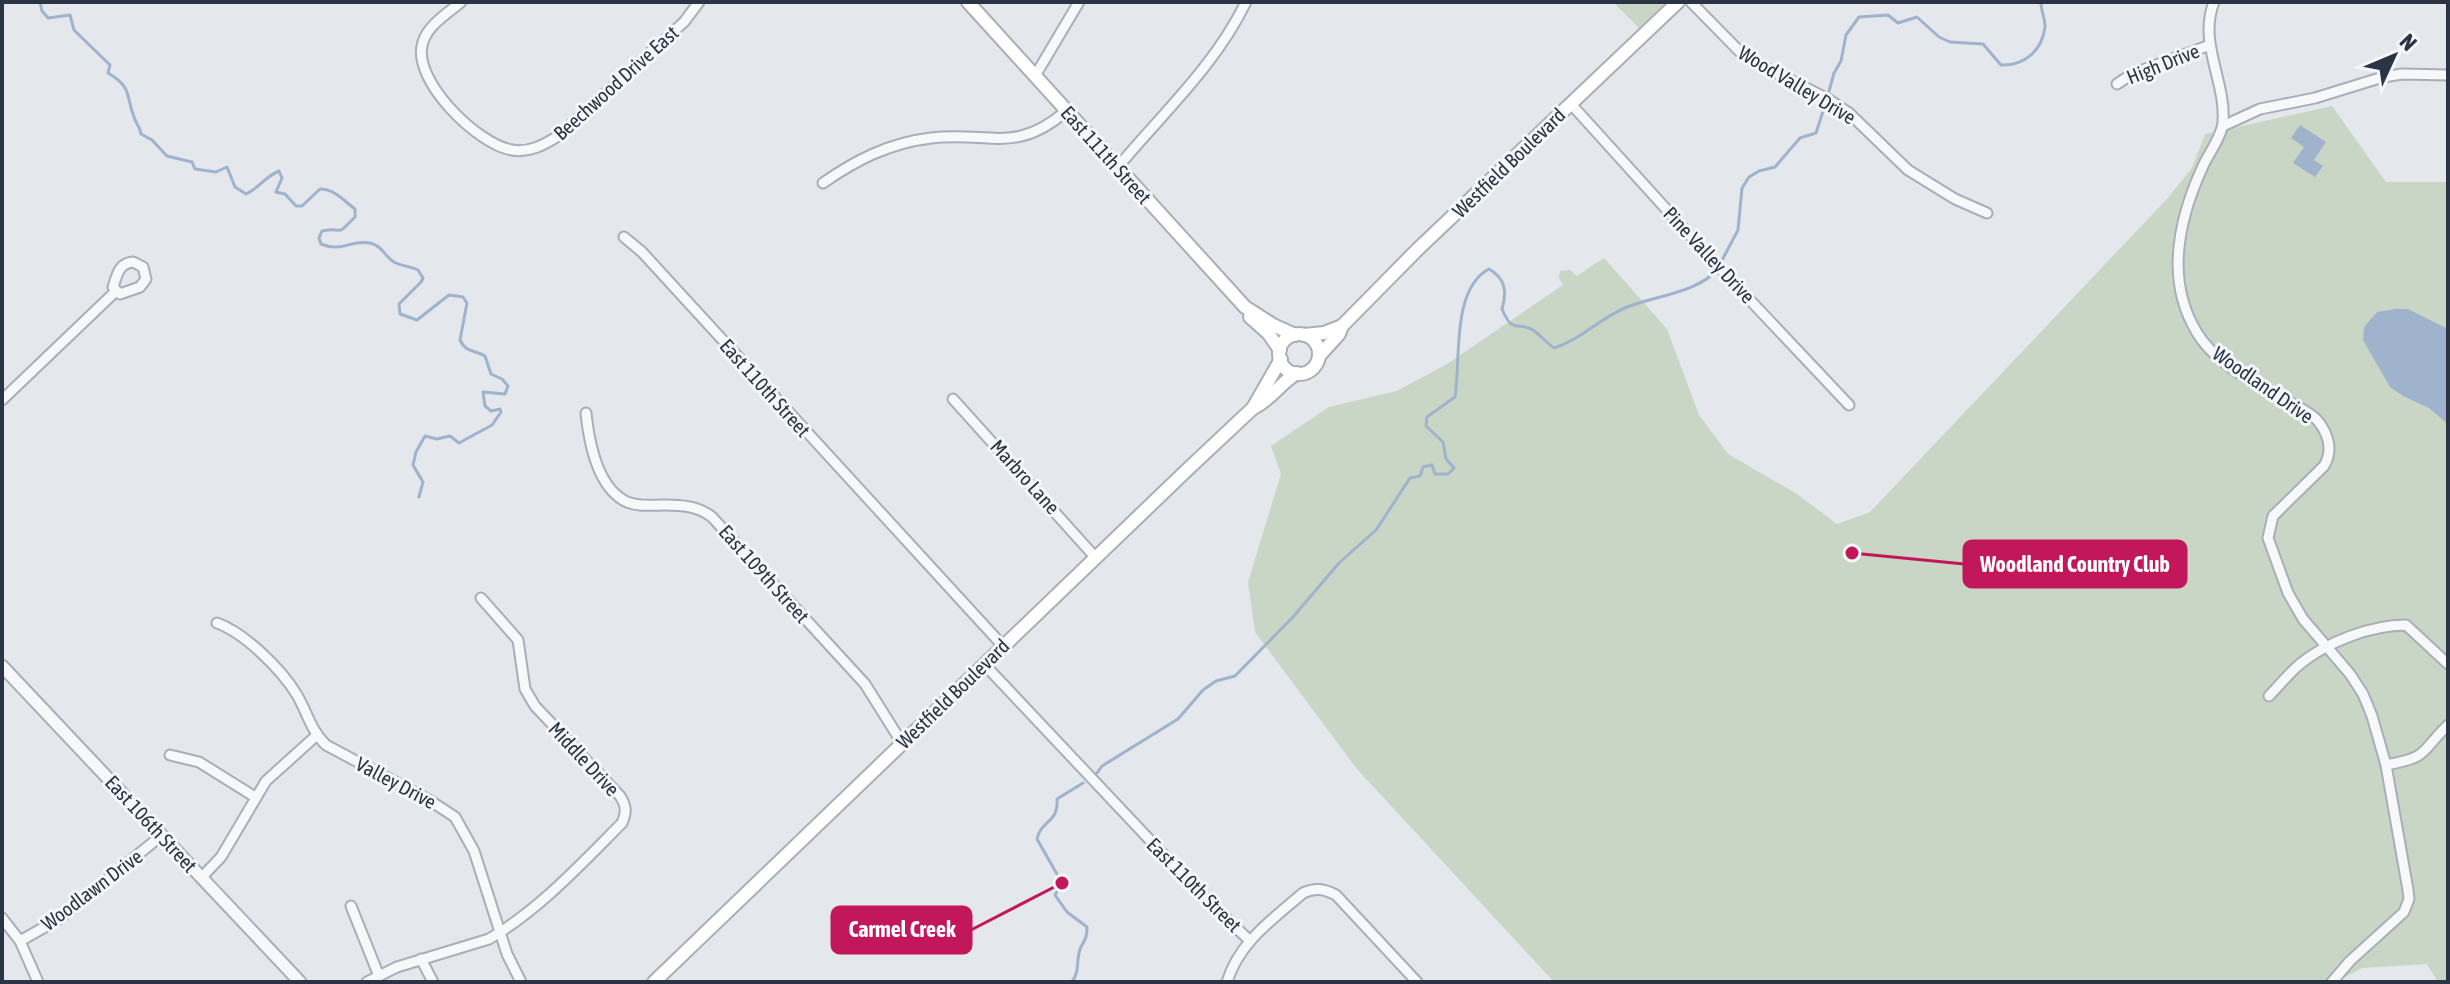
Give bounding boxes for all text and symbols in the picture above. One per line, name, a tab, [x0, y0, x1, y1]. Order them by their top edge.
north arrow	[2354, 16, 2434, 96]
street label: Beechwood Drive East	[549, 21, 683, 145]
text: N	[2395, 28, 2422, 56]
street label: High Drive	[2123, 39, 2202, 88]
street label: Wood Valley Drive	[1735, 41, 1860, 129]
street label: East 111th Street	[1056, 101, 1156, 208]
street label: Westfield Boulevard	[1448, 103, 1570, 222]
street label: Pine Valley Drive	[1659, 202, 1760, 308]
street label: East 110th Street	[715, 334, 815, 441]
street label: Woodland Drive	[2209, 341, 2318, 428]
street label: Marbro Lane	[986, 435, 1065, 519]
street label: East 109th Street	[714, 520, 814, 627]
callout: Woodland Country Club	[1964, 541, 2186, 587]
text: Woodland Country Club	[1979, 551, 2170, 577]
street label: Westfield Boulevard	[892, 634, 1014, 753]
street label: Middle Drive	[544, 717, 624, 800]
street label: Valley Drive	[352, 752, 440, 813]
street label: East 106th Street	[101, 771, 202, 877]
street label: East 110th Street	[1142, 833, 1246, 937]
street label: Woodlawn Drive	[37, 844, 147, 935]
callout: Carmel Creek	[832, 907, 971, 953]
text: Carmel Creek	[848, 916, 956, 942]

